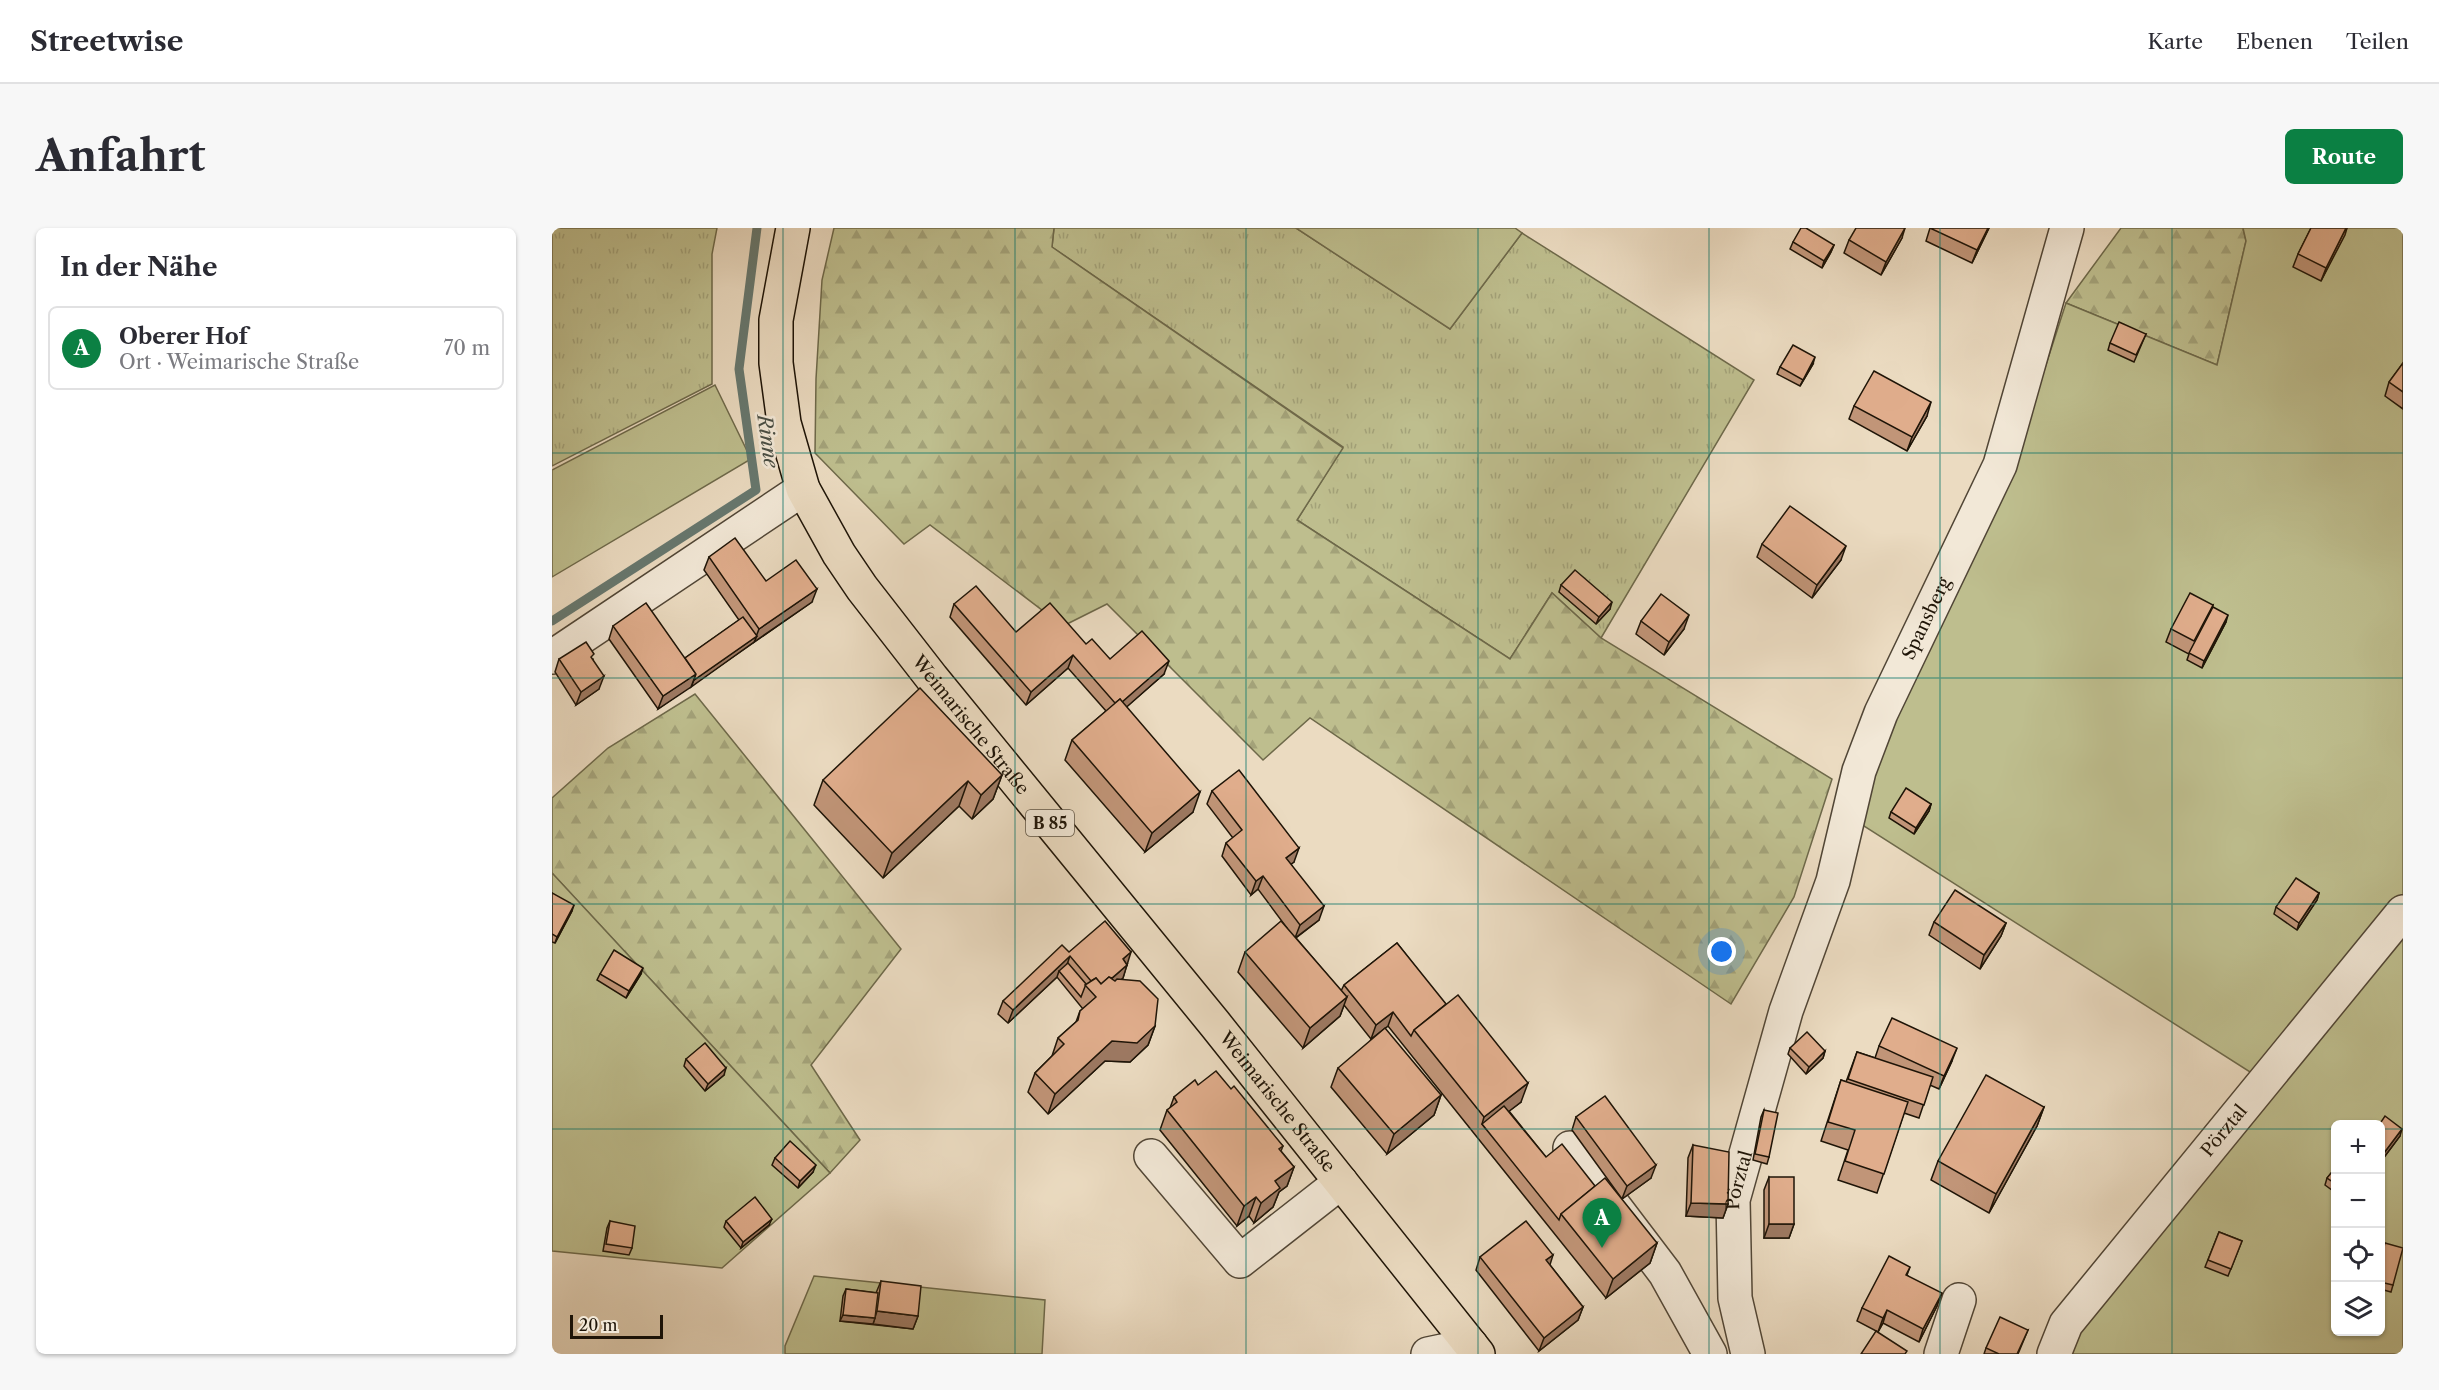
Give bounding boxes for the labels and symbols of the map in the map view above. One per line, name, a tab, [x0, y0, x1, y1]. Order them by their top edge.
water label: Rinne	[752, 411, 784, 471]
street label: Spansberg	[1897, 573, 1956, 663]
street label: Weimarische Straße	[907, 650, 1034, 799]
road number: B 85	[1026, 810, 1074, 836]
your location	[1707, 937, 1736, 966]
street label: Weimarische Straße	[1214, 1027, 1340, 1177]
street label: Pörztal	[2196, 1100, 2252, 1161]
street label: Pörztal	[1722, 1148, 1757, 1210]
pin: A	[1582, 1198, 1622, 1248]
scale bar	[570, 1312, 663, 1340]

